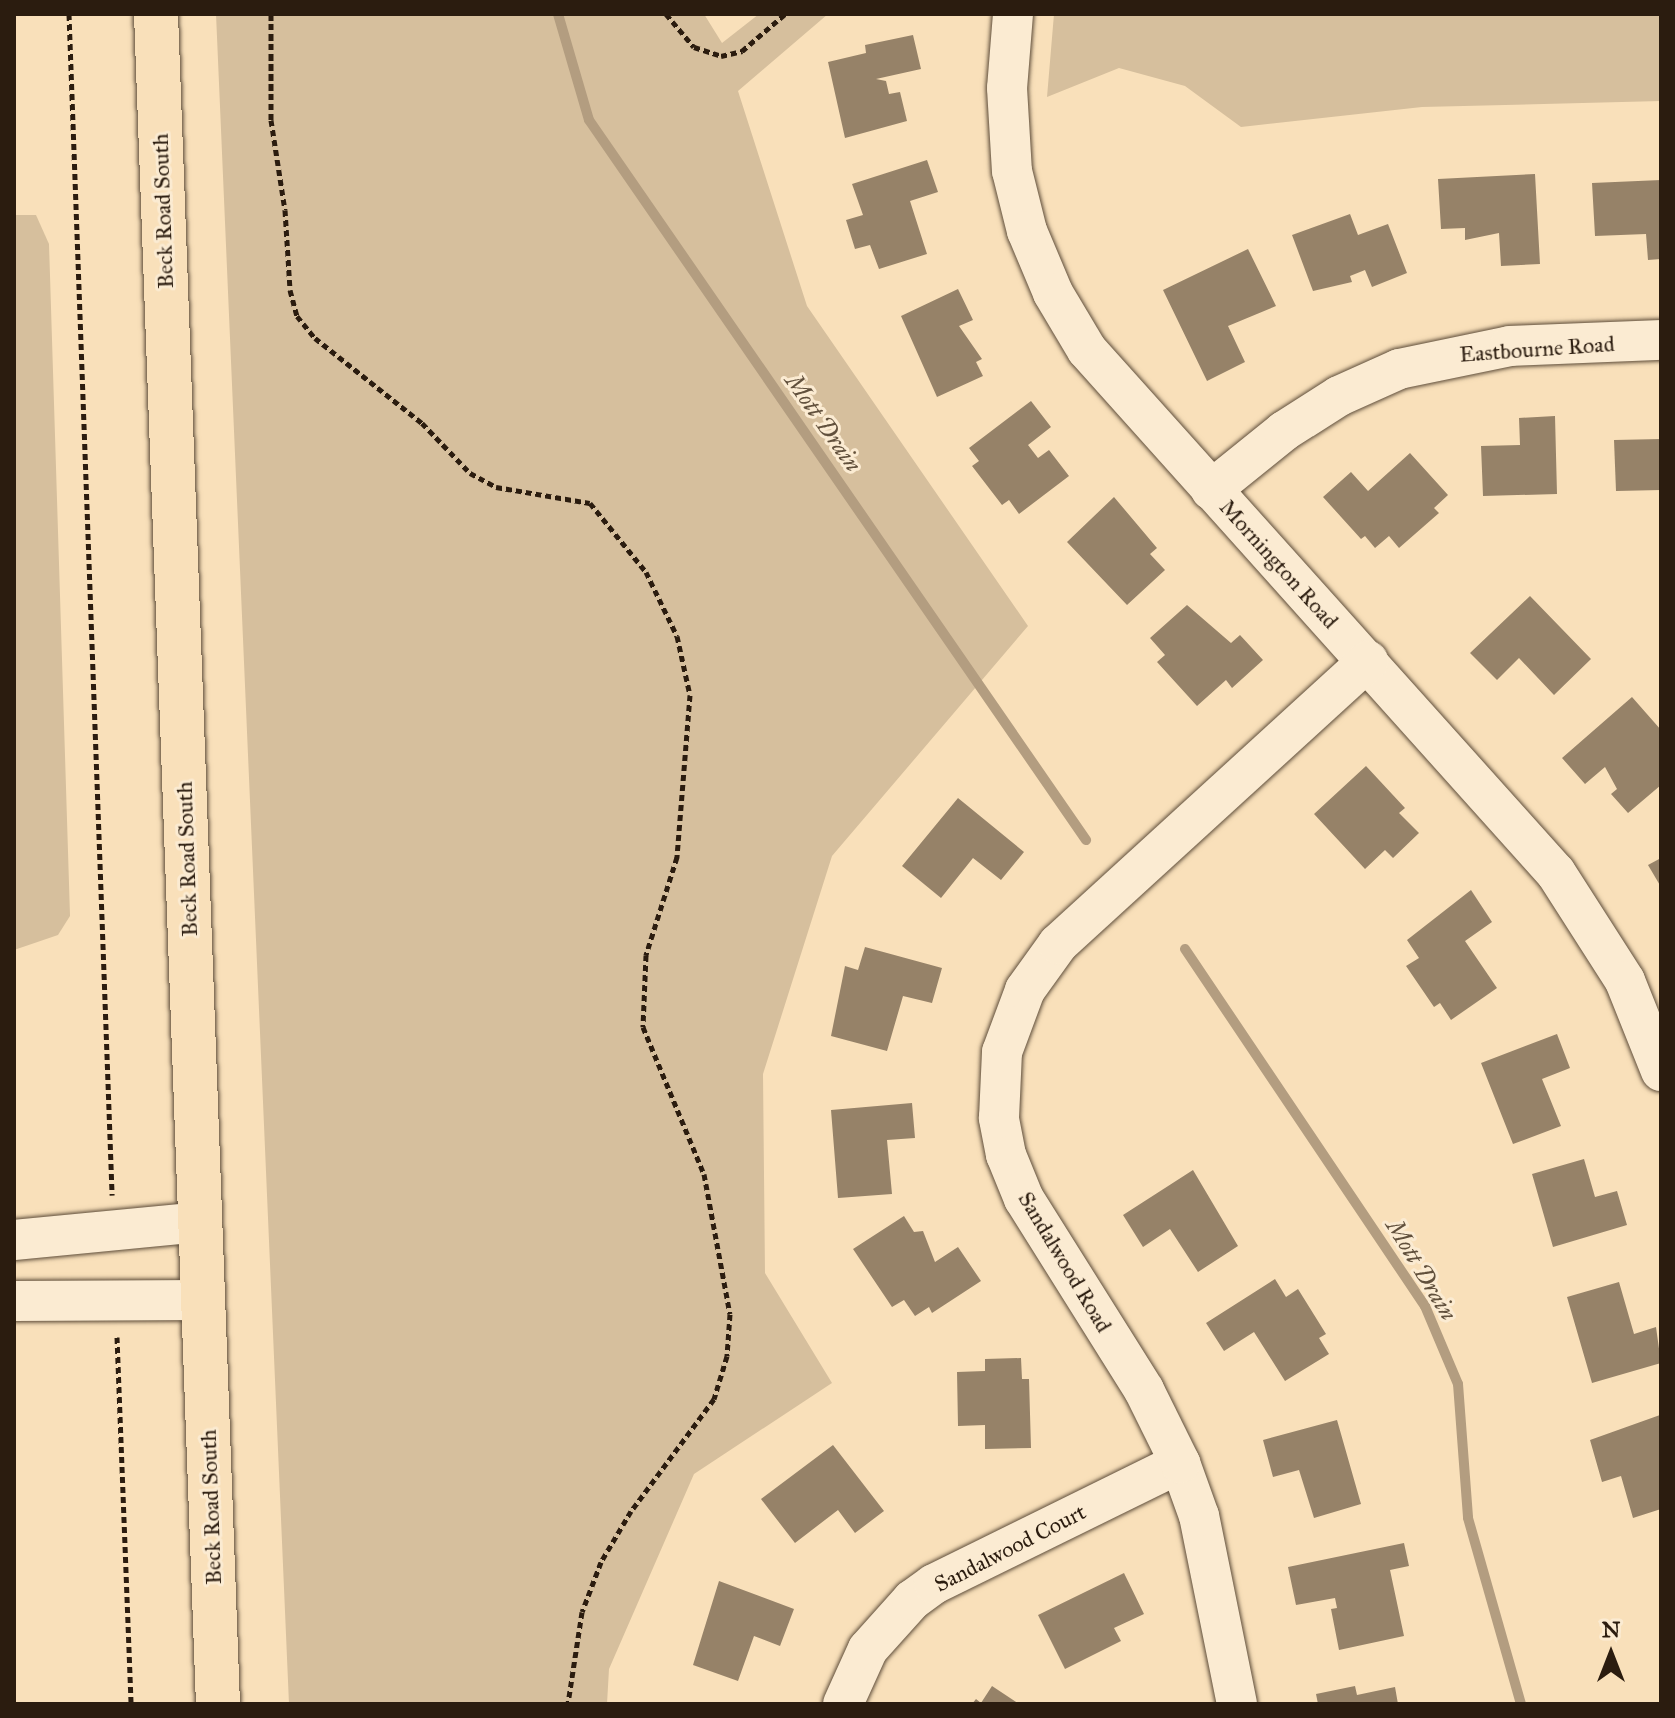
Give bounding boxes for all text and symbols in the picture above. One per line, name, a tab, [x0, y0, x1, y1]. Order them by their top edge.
street label: Beck Road South	[147, 133, 179, 289]
street label: Eastbourne Road	[1459, 330, 1615, 368]
water label: Mott Drain	[779, 368, 867, 478]
street label: Mornington Road	[1214, 494, 1344, 634]
street label: Beck Road South	[171, 781, 203, 937]
street label: Sandalwood Road	[1013, 1187, 1117, 1337]
water label: Mott Drain	[1380, 1214, 1462, 1326]
street label: Beck Road South	[195, 1429, 227, 1585]
street label: Sandalwood Court	[930, 1498, 1090, 1598]
north arrow	[1571, 1614, 1651, 1694]
text: N	[1602, 1616, 1620, 1643]

